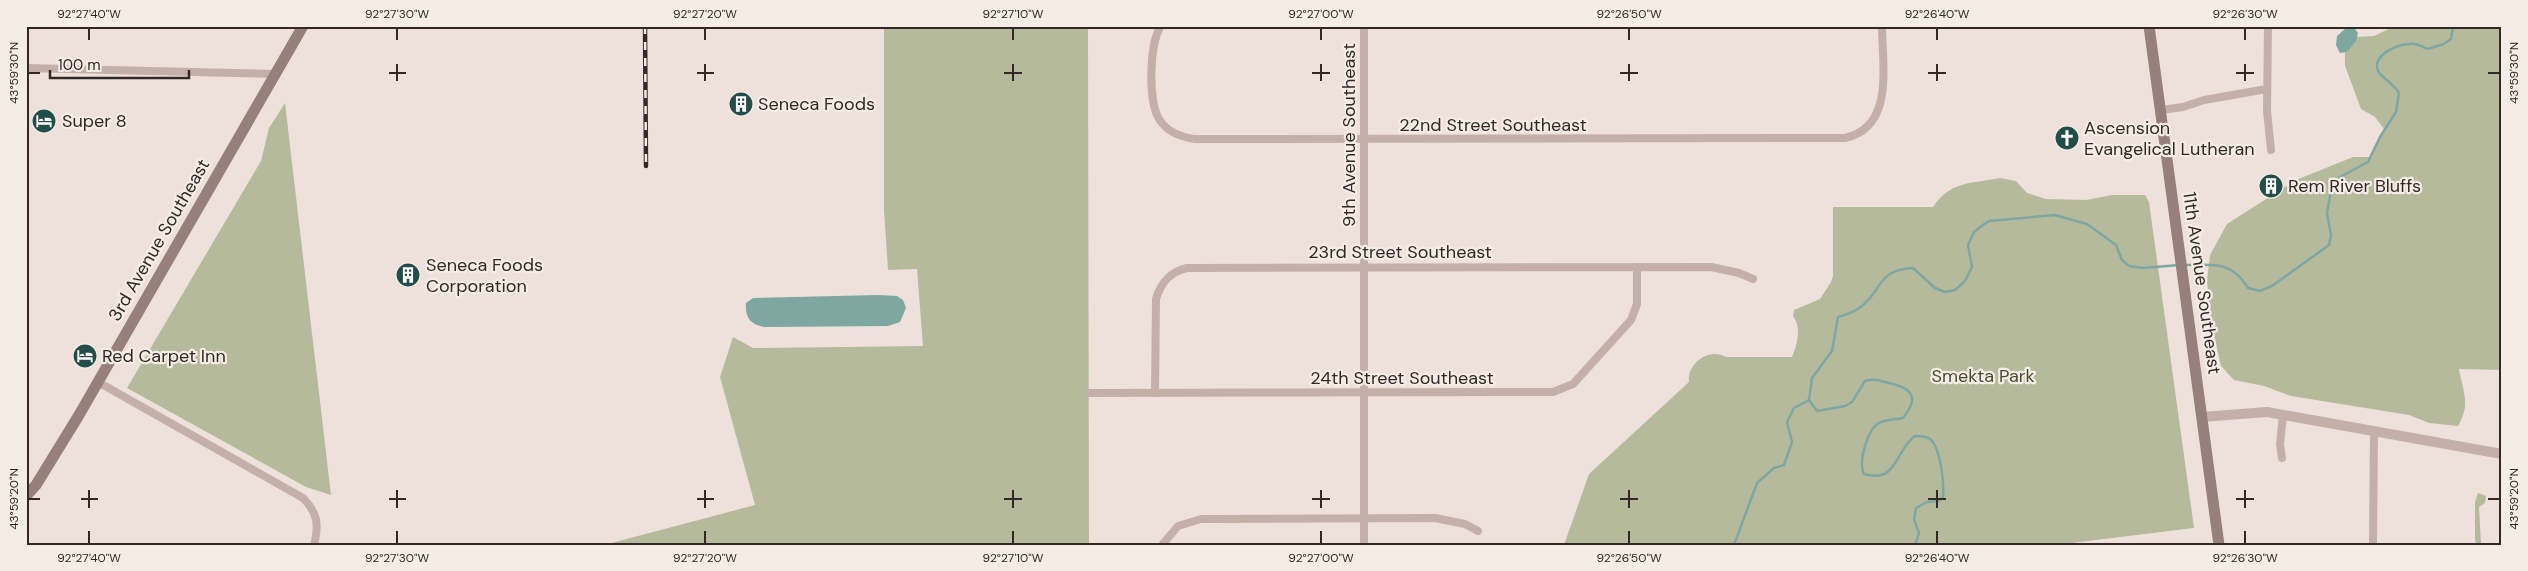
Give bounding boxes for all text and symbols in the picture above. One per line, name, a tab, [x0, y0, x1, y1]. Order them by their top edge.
text: 92°27'40"W	[57, 6, 121, 22]
text: 92°27'30"W	[365, 6, 429, 22]
text: 92°27'20"W	[673, 6, 737, 22]
text: 92°27'10"W	[983, 6, 1044, 22]
text: 92°27'00"W	[1288, 6, 1354, 22]
text: 92°26'50"W	[1597, 6, 1662, 22]
text: 92°26'40"W	[1905, 6, 1970, 22]
text: 92°26'30"W	[2212, 6, 2278, 22]
text: 43°59'30"N	[6, 42, 22, 104]
text: 43°59'30"N	[2506, 42, 2522, 104]
street label: 9th Avenue Southeast	[1337, 43, 1361, 227]
scale bar	[50, 48, 189, 80]
text: 100 m	[58, 55, 101, 75]
building icon: Seneca Foods	[728, 91, 754, 117]
place label: Seneca Foods	[758, 92, 875, 116]
hotel icon: Super 8	[31, 108, 57, 134]
place label: Super 8	[62, 109, 127, 133]
street label: 22nd Street Southeast	[1399, 113, 1587, 137]
place label: Ascension Evangelical Lutheran	[2084, 116, 2255, 161]
church icon: Ascension Evangelical Lutheran	[2054, 125, 2080, 151]
street label: 3rd Avenue Southeast	[103, 155, 215, 325]
building icon: Rem River Bluffs	[2258, 173, 2284, 199]
place label: Rem River Bluffs	[2288, 174, 2421, 198]
street label: 11th Avenue Southeast	[2177, 190, 2227, 376]
street label: 23rd Street Southeast	[1308, 240, 1492, 264]
place label: Seneca Foods Corporation	[426, 253, 543, 298]
building icon: Seneca Foods Corporation	[395, 262, 421, 288]
hotel icon: Red Carpet Inn	[72, 343, 98, 369]
place label: Red Carpet Inn	[102, 344, 226, 368]
park label: Smekta Park	[1932, 364, 2034, 388]
street label: 24th Street Southeast	[1310, 366, 1494, 390]
text: 43°59'20"N	[6, 468, 22, 530]
text: 43°59'20"N	[2506, 468, 2522, 530]
text: 92°27'40"W	[57, 550, 121, 566]
text: 92°27'30"W	[365, 550, 429, 566]
text: 92°27'20"W	[673, 550, 737, 566]
text: 92°27'10"W	[983, 550, 1044, 566]
text: 92°27'00"W	[1288, 550, 1354, 566]
text: 92°26'50"W	[1597, 550, 1662, 566]
text: 92°26'40"W	[1905, 550, 1970, 566]
text: 92°26'30"W	[2212, 550, 2278, 566]

